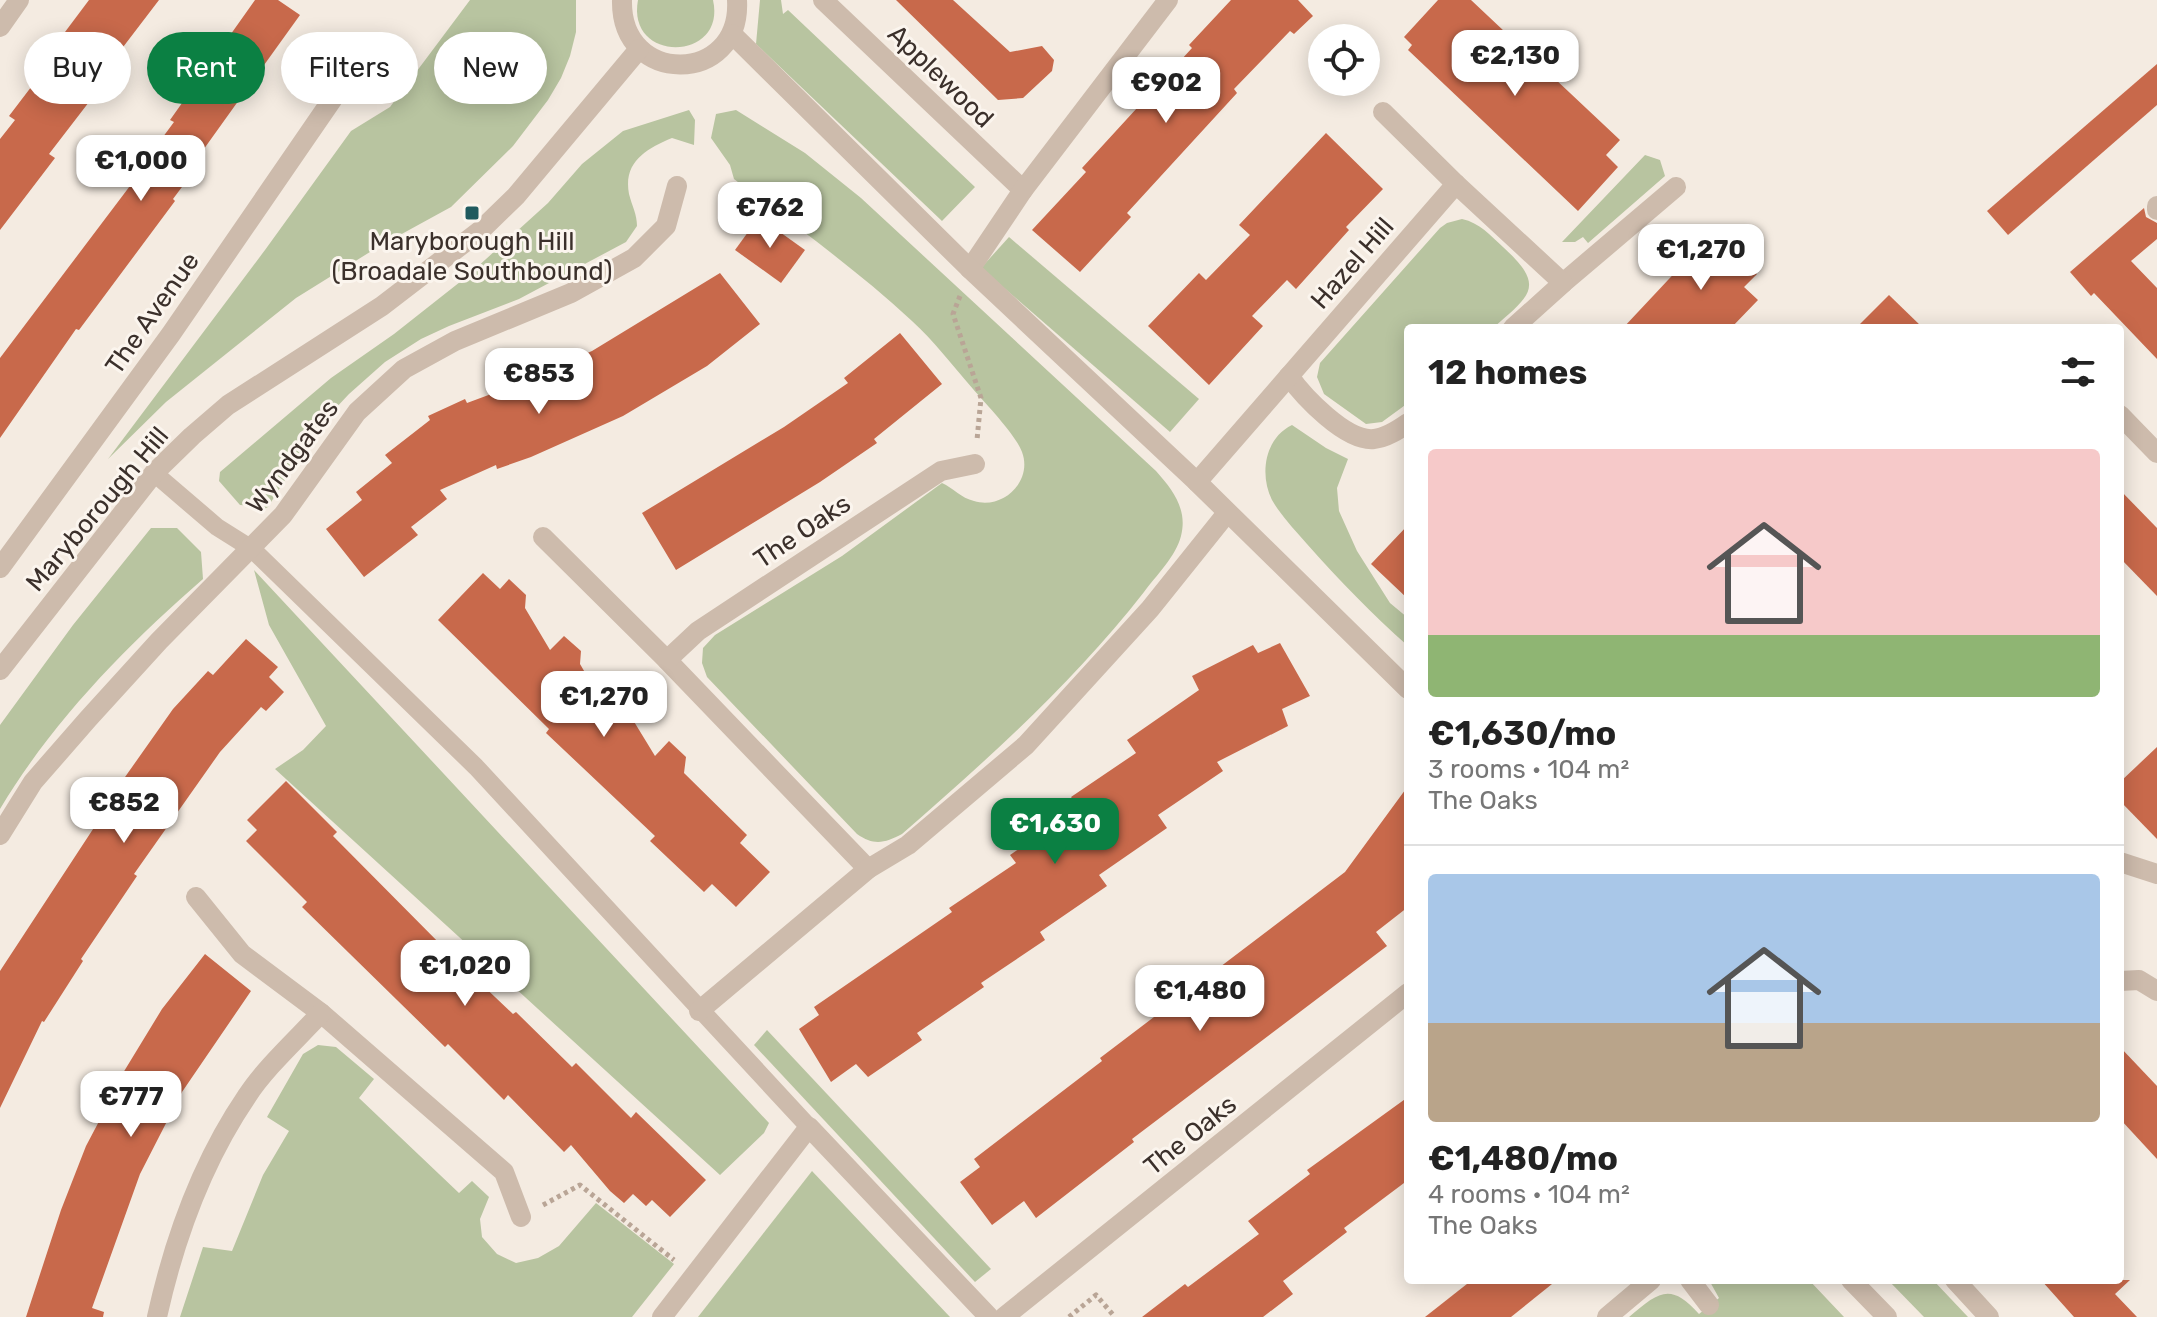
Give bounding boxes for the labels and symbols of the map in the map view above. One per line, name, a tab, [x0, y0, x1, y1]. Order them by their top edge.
street label: Applewood	[881, 18, 1000, 134]
pin: €2,130	[1450, 30, 1580, 98]
pin: €902	[1119, 57, 1213, 125]
pin: €1,000	[76, 135, 206, 203]
pin: €762	[723, 182, 817, 250]
marker: Maryborough Hill (Broadale Southbound)	[463, 204, 481, 222]
street label: Hazel Hill	[1304, 211, 1400, 315]
pin: €1,270	[1636, 224, 1766, 292]
place label: Maryborough Hill (Broadale Southbound)	[331, 226, 613, 287]
street label: The Avenue	[99, 246, 206, 380]
pin: €853	[492, 348, 586, 416]
street label: Wyndgates	[240, 393, 345, 519]
street label: Maryborough Hill	[20, 421, 175, 598]
street label: The Oaks	[748, 488, 856, 575]
pin: €1,270	[539, 671, 669, 739]
pin: €852	[77, 777, 171, 845]
pin: €1,630	[990, 798, 1120, 866]
pin: €1,020	[400, 940, 530, 1008]
pin: €1,480	[1135, 965, 1265, 1033]
pin: €777	[84, 1071, 178, 1139]
street label: The Oaks	[1138, 1089, 1243, 1182]

